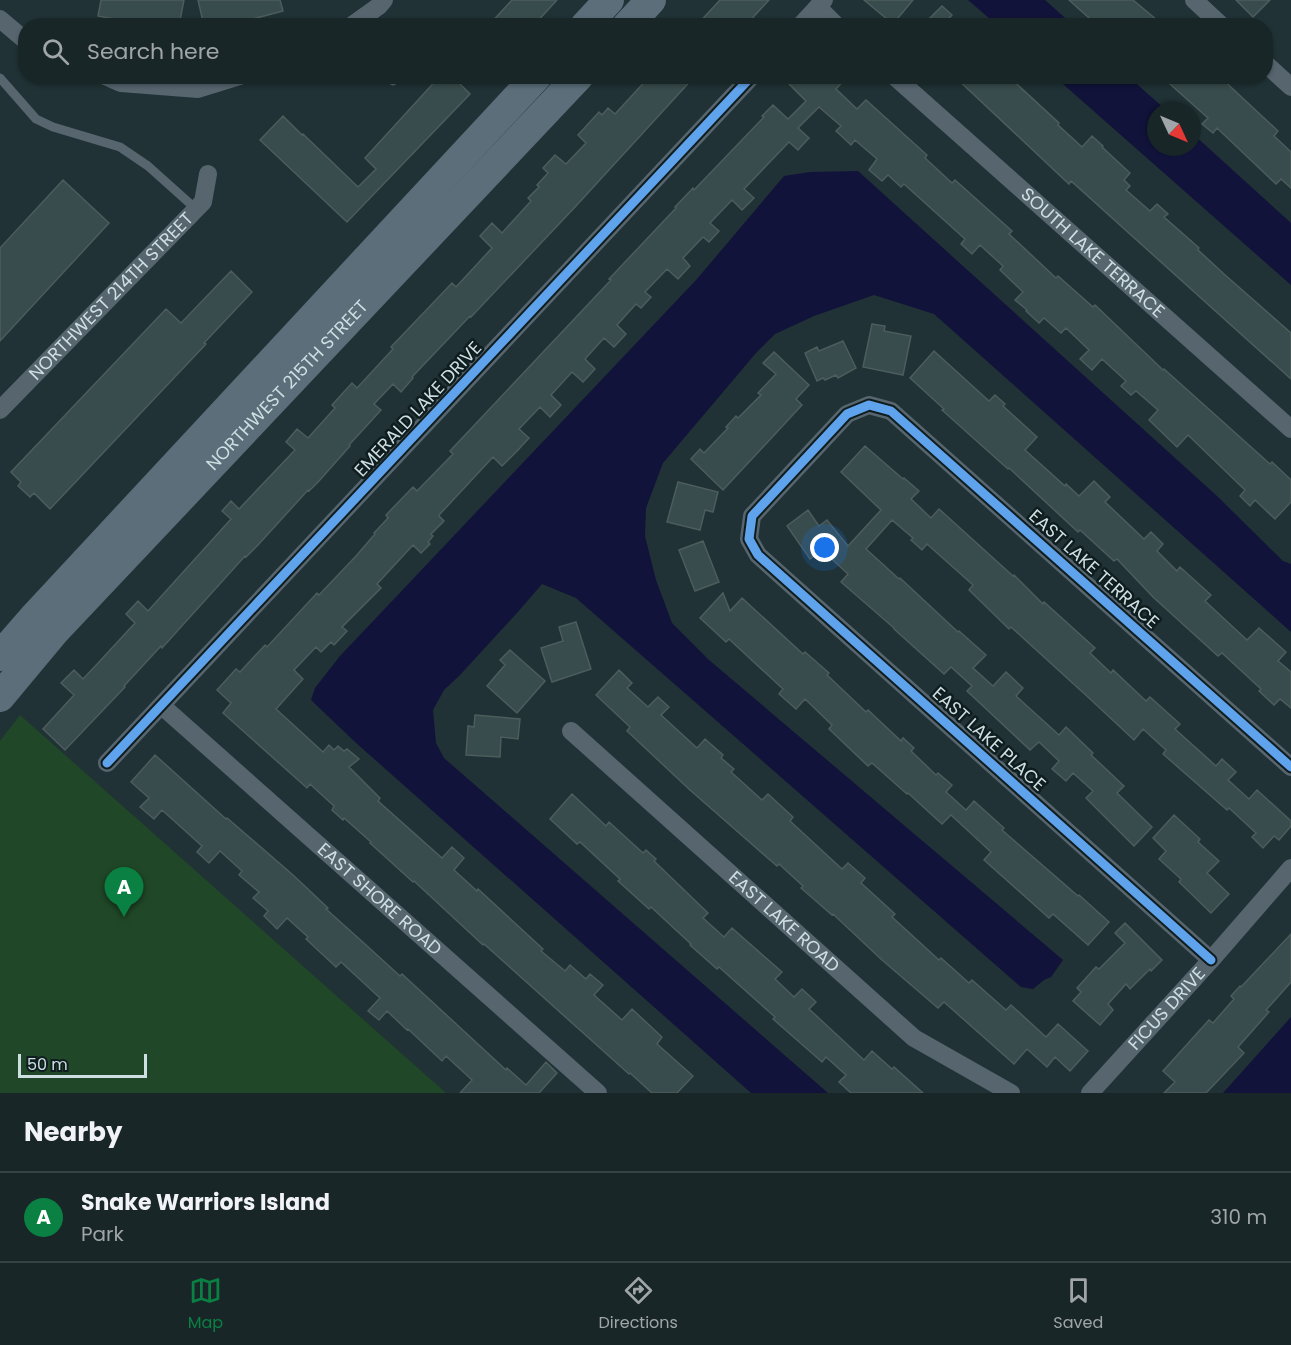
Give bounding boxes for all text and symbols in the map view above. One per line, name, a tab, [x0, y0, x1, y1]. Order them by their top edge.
search box	[18, 18, 1273, 84]
icon: search	[39, 35, 72, 68]
text: Search here	[87, 36, 220, 67]
north arrow	[1147, 102, 1201, 156]
street label: SOUTH LAKE TERRACE	[1016, 182, 1170, 323]
street label: NORTHWEST 214TH STREET	[23, 206, 199, 385]
street label: NORTHWEST 215TH STREET	[200, 294, 374, 476]
street label: EMERALD LAKE DRIVE	[348, 336, 487, 482]
street label: EAST LAKE TERRACE	[1024, 503, 1165, 634]
your location	[810, 533, 839, 562]
street label: EAST LAKE PLACE	[927, 681, 1051, 796]
street label: EAST SHORE ROAD	[312, 837, 448, 961]
street label: EAST LAKE ROAD	[723, 865, 845, 978]
pin: A	[104, 868, 144, 917]
street label: FICUS DRIVE	[1122, 961, 1211, 1055]
scale bar	[18, 1051, 147, 1078]
text: 50 m	[27, 1053, 68, 1076]
text: Nearby	[24, 1114, 122, 1150]
text: Snake Warriors Island	[81, 1187, 330, 1218]
text: A	[36, 1203, 51, 1231]
text: 310 m	[1210, 1203, 1267, 1231]
text: Park	[81, 1220, 124, 1248]
tab: Map	[188, 1274, 223, 1335]
tab: Directions	[599, 1274, 678, 1335]
tab: Saved	[1053, 1274, 1103, 1335]

